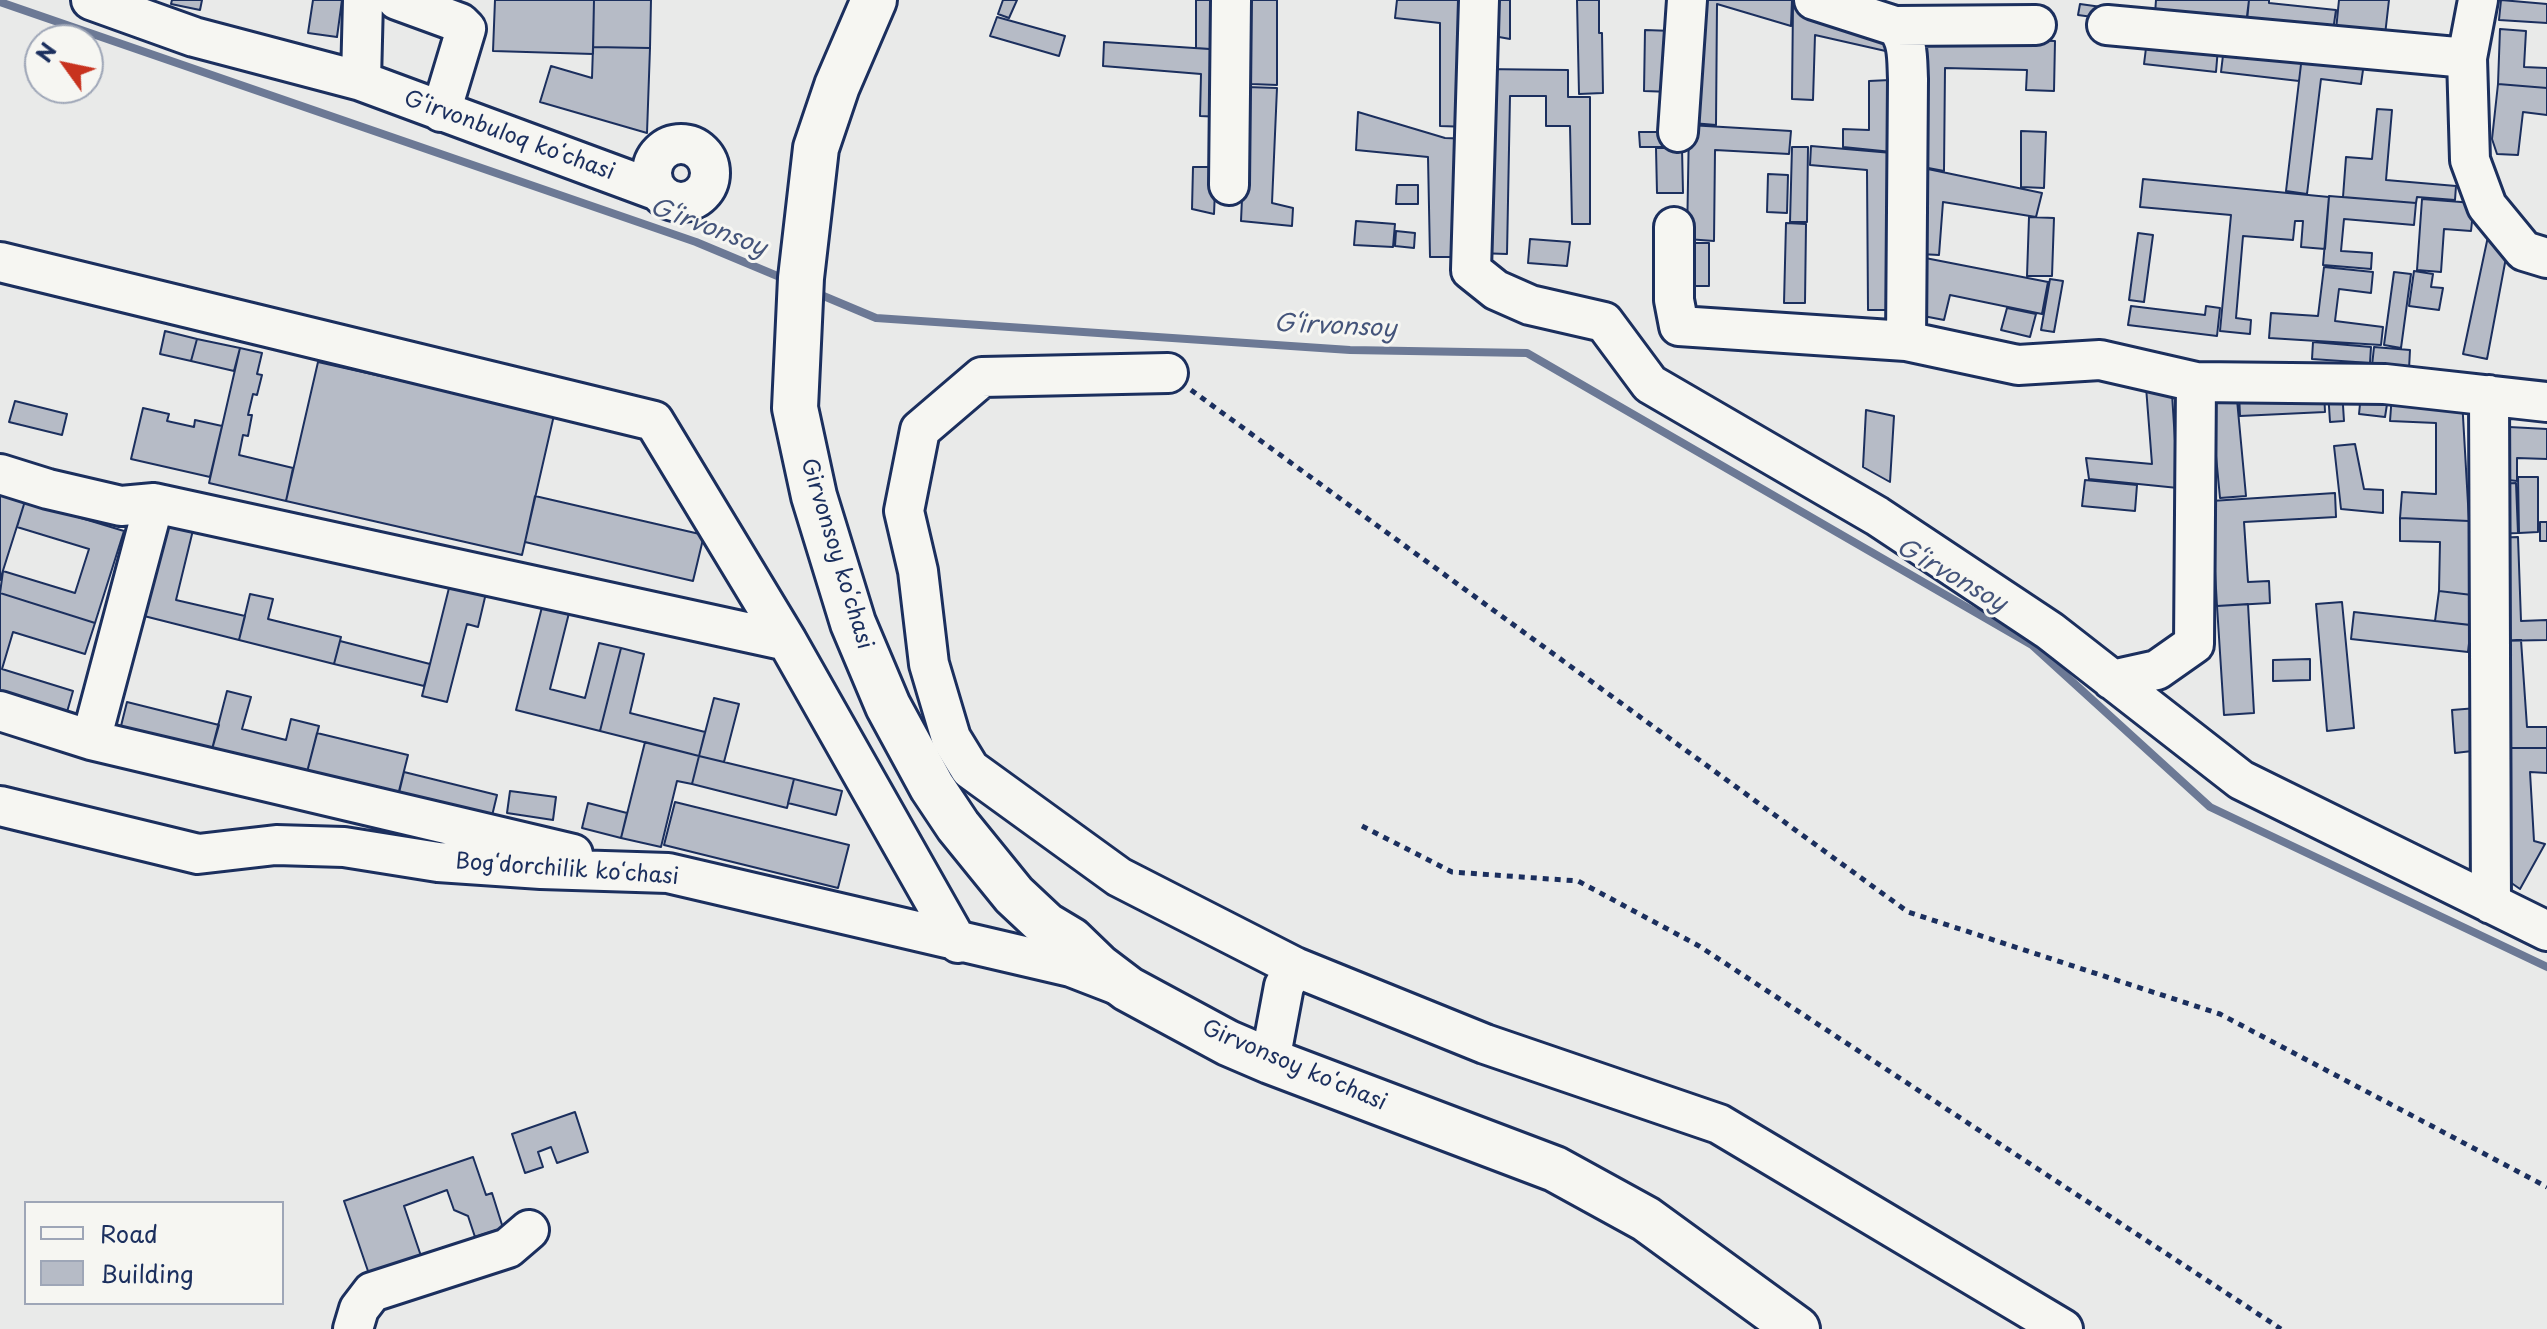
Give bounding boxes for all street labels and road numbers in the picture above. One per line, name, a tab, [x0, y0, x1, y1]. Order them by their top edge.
street label: Gʻirvonbuloq koʻchasi	[400, 86, 618, 186]
street label: Girvonsoy koʻchasi	[794, 455, 878, 653]
street label: Bogʻdorchilik koʻchasi	[454, 849, 680, 891]
street label: Girvonsoy koʻchasi	[1198, 1015, 1390, 1117]

